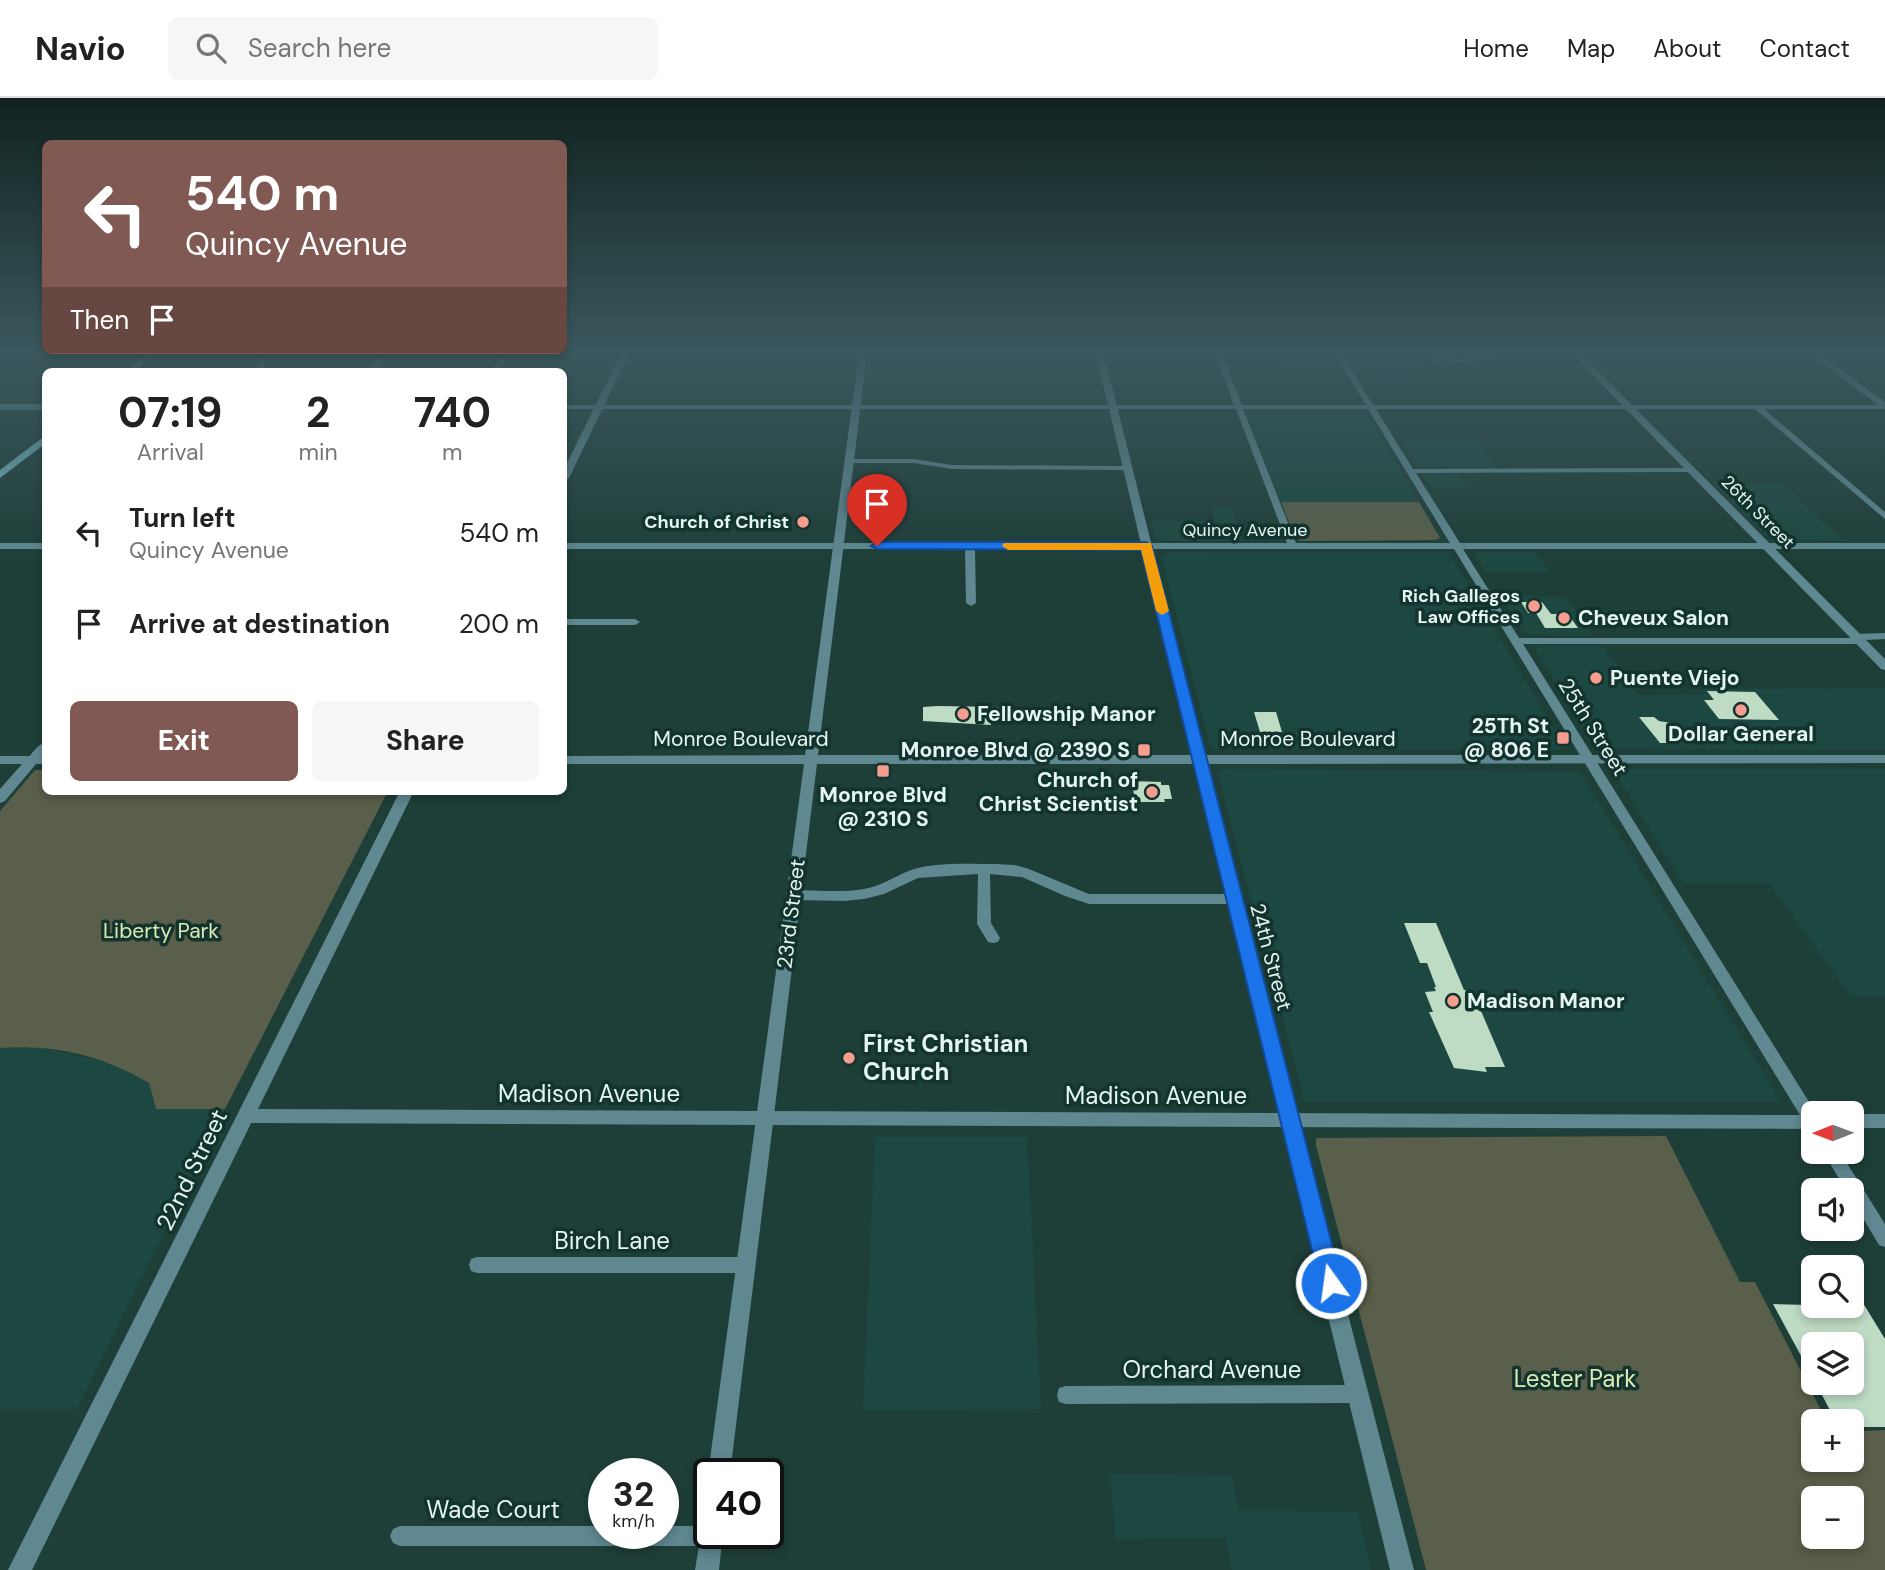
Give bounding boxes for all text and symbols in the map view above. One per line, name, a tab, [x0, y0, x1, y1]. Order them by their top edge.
search box	[168, 17, 658, 80]
text: Navio	[35, 27, 126, 70]
icon: search	[192, 29, 230, 67]
text: Search here	[248, 31, 391, 65]
text: Home	[1463, 33, 1529, 64]
text: Map	[1567, 33, 1615, 64]
text: About	[1653, 33, 1722, 64]
text: Contact	[1760, 33, 1850, 64]
text: 540 m	[185, 161, 339, 225]
icon: left	[70, 168, 161, 259]
text: Quincy Avenue	[185, 223, 408, 265]
icon: arrive	[143, 301, 181, 339]
text: Then	[70, 303, 129, 337]
text: 07:19	[118, 385, 223, 440]
text: 2	[306, 385, 330, 440]
text: 740	[414, 385, 491, 440]
text: Arrival	[137, 437, 204, 467]
text: min	[299, 437, 338, 467]
text: m	[442, 437, 463, 467]
street label: 26th Street	[1716, 470, 1800, 554]
pin	[847, 474, 907, 546]
icon: arrive	[858, 485, 896, 523]
text: Turn left	[129, 501, 236, 535]
place label: Church of Christ	[644, 510, 789, 534]
icon: left	[70, 514, 108, 552]
marker: Church of Christ	[795, 514, 811, 530]
text: 540 m	[459, 516, 539, 550]
street label: Quincy Avenue	[1182, 518, 1308, 542]
text: Quincy Avenue	[129, 535, 289, 565]
place label: Rich Gallegos Law Offices	[1402, 584, 1520, 629]
marker: Rich Gallegos Law Offices	[1526, 598, 1542, 614]
place label: Cheveux Salon	[1578, 604, 1729, 632]
icon: arrive	[70, 605, 108, 643]
text: Arrive at destination	[129, 607, 390, 641]
text: 200 m	[459, 607, 539, 641]
marker: Cheveux Salon	[1556, 610, 1572, 626]
place label: Puente Viejo	[1610, 664, 1740, 692]
marker: Puente Viejo	[1588, 670, 1604, 686]
street label: 25th Street	[1552, 673, 1634, 781]
place label: Fellowship Manor	[977, 700, 1156, 728]
button: Exit	[70, 701, 298, 781]
button: Share	[312, 701, 539, 781]
marker: Dollar General	[1733, 702, 1749, 718]
marker: Fellowship Manor	[955, 706, 971, 722]
place label: 25Th St @ 806 E	[1464, 712, 1549, 764]
place label: Dollar General	[1668, 720, 1814, 748]
street label: Monroe Boulevard	[653, 725, 829, 753]
street label: Monroe Boulevard	[1220, 725, 1396, 753]
marker: 25Th St @ 806 E	[1555, 730, 1571, 746]
place label: Monroe Blvd @ 2390 S	[901, 736, 1130, 764]
marker: Monroe Blvd @ 2390 S	[1136, 742, 1152, 758]
marker: Monroe Blvd @ 2310 S	[875, 763, 891, 779]
place label: Church of Christ Scientist	[979, 766, 1138, 818]
place label: Monroe Blvd @ 2310 S	[819, 781, 947, 833]
marker: Church of Christ Scientist	[1144, 784, 1160, 800]
street label: 23rd Street	[770, 858, 812, 970]
street label: 24th Street	[1243, 900, 1299, 1014]
park label: Liberty Park	[103, 917, 219, 945]
place label: Madison Manor	[1467, 987, 1625, 1015]
marker: Madison Manor	[1445, 993, 1461, 1009]
place label: First Christian Church	[863, 1028, 1028, 1087]
marker: First Christian Church	[841, 1050, 857, 1066]
street label: Madison Avenue	[498, 1078, 680, 1109]
street label: Madison Avenue	[1065, 1080, 1247, 1111]
north arrow	[1801, 1101, 1864, 1164]
map controls	[1801, 1101, 1864, 1549]
street label: 22nd Street	[149, 1104, 234, 1235]
button: sound	[1801, 1178, 1864, 1241]
street label: Birch Lane	[554, 1225, 670, 1256]
position arrow	[1294, 1246, 1368, 1320]
button: search	[1801, 1255, 1864, 1318]
button: layers	[1801, 1332, 1864, 1395]
street label: Orchard Avenue	[1123, 1354, 1302, 1385]
park label: Lester Park	[1514, 1363, 1636, 1394]
button: +	[1801, 1409, 1864, 1472]
speed limit sign: 40	[693, 1458, 784, 1549]
text: 32	[613, 1471, 654, 1517]
button: −	[1801, 1486, 1864, 1549]
street label: Wade Court	[426, 1494, 560, 1525]
text: km/h	[612, 1509, 655, 1533]

